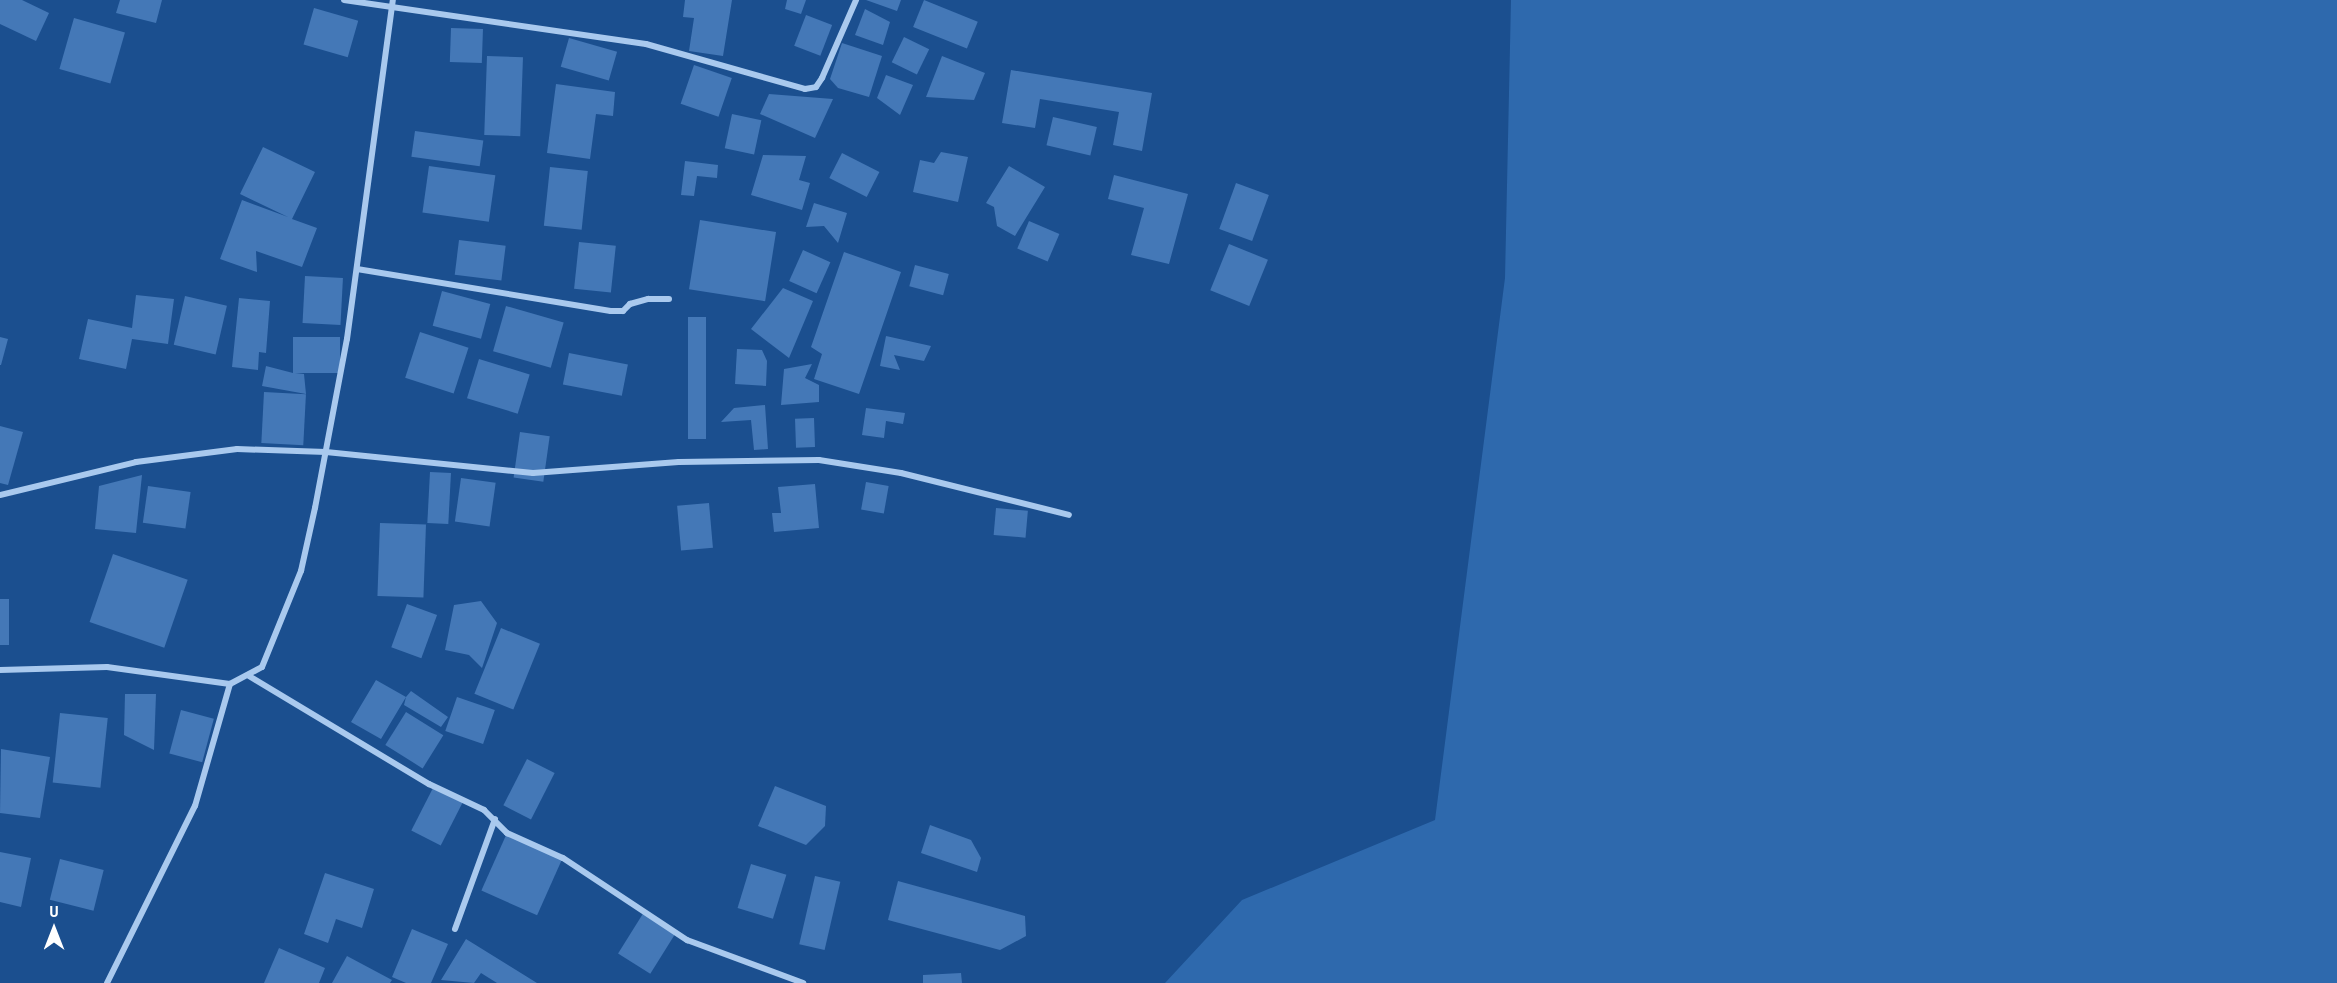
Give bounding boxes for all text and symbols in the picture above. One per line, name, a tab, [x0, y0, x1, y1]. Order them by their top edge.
north arrow	[24, 899, 84, 959]
text: U	[49, 900, 59, 922]

